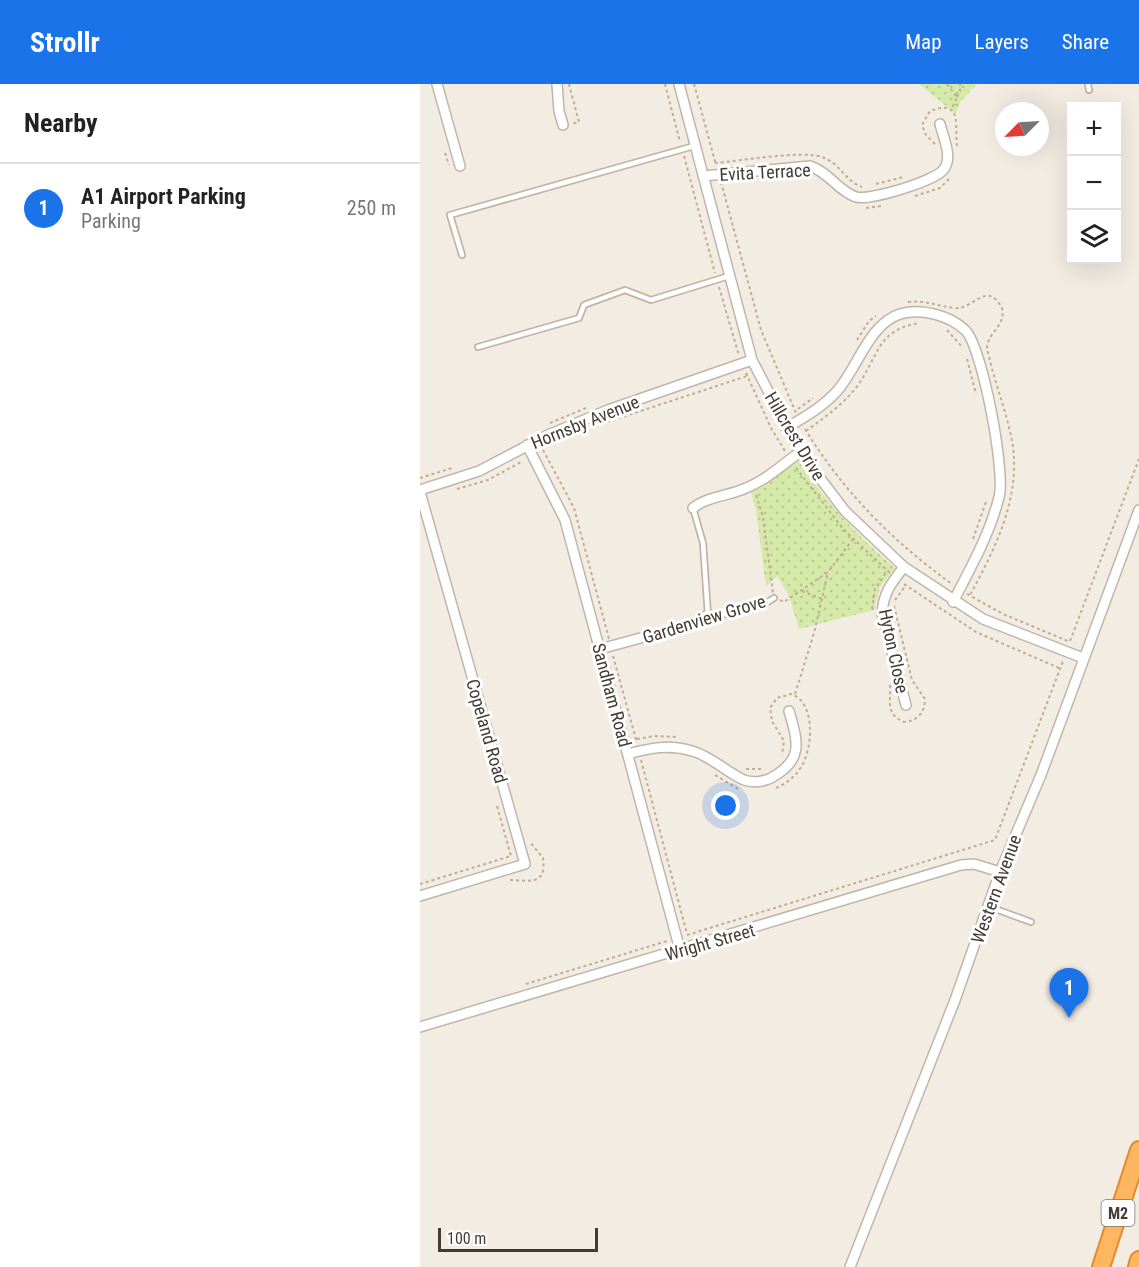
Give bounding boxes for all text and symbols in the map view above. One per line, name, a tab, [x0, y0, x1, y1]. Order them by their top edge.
text: Strollr	[30, 26, 100, 59]
text: Map	[905, 30, 942, 54]
text: Layers	[975, 30, 1029, 54]
text: Share	[1062, 30, 1109, 54]
north arrow	[995, 102, 1049, 156]
map controls	[1067, 102, 1121, 264]
button: +	[1067, 102, 1121, 156]
text: Nearby	[24, 108, 98, 138]
button: −	[1067, 156, 1121, 210]
street label: Evita Terrace	[719, 159, 811, 185]
text: A1 Airport Parking	[81, 184, 246, 209]
text: 1	[38, 196, 49, 220]
text: 250 m	[347, 196, 396, 220]
text: Parking	[81, 209, 141, 233]
button: layers	[1067, 210, 1121, 264]
street label: Hillcrest Drive	[760, 388, 830, 484]
street label: Hornsby Avenue	[528, 391, 642, 453]
street label: Gardenview Grove	[640, 590, 768, 648]
street label: Hyton Close	[875, 607, 913, 695]
street label: Sandham Road	[588, 641, 636, 749]
street label: Copeland Road	[462, 677, 512, 785]
your location	[711, 791, 740, 820]
street label: Western Avenue	[967, 832, 1025, 946]
street label: Wright Street	[663, 919, 757, 965]
pin: 1	[1050, 968, 1088, 1018]
road number: M2	[1102, 1200, 1134, 1226]
scale bar	[438, 1225, 598, 1252]
text: 100 m	[447, 1229, 486, 1248]

